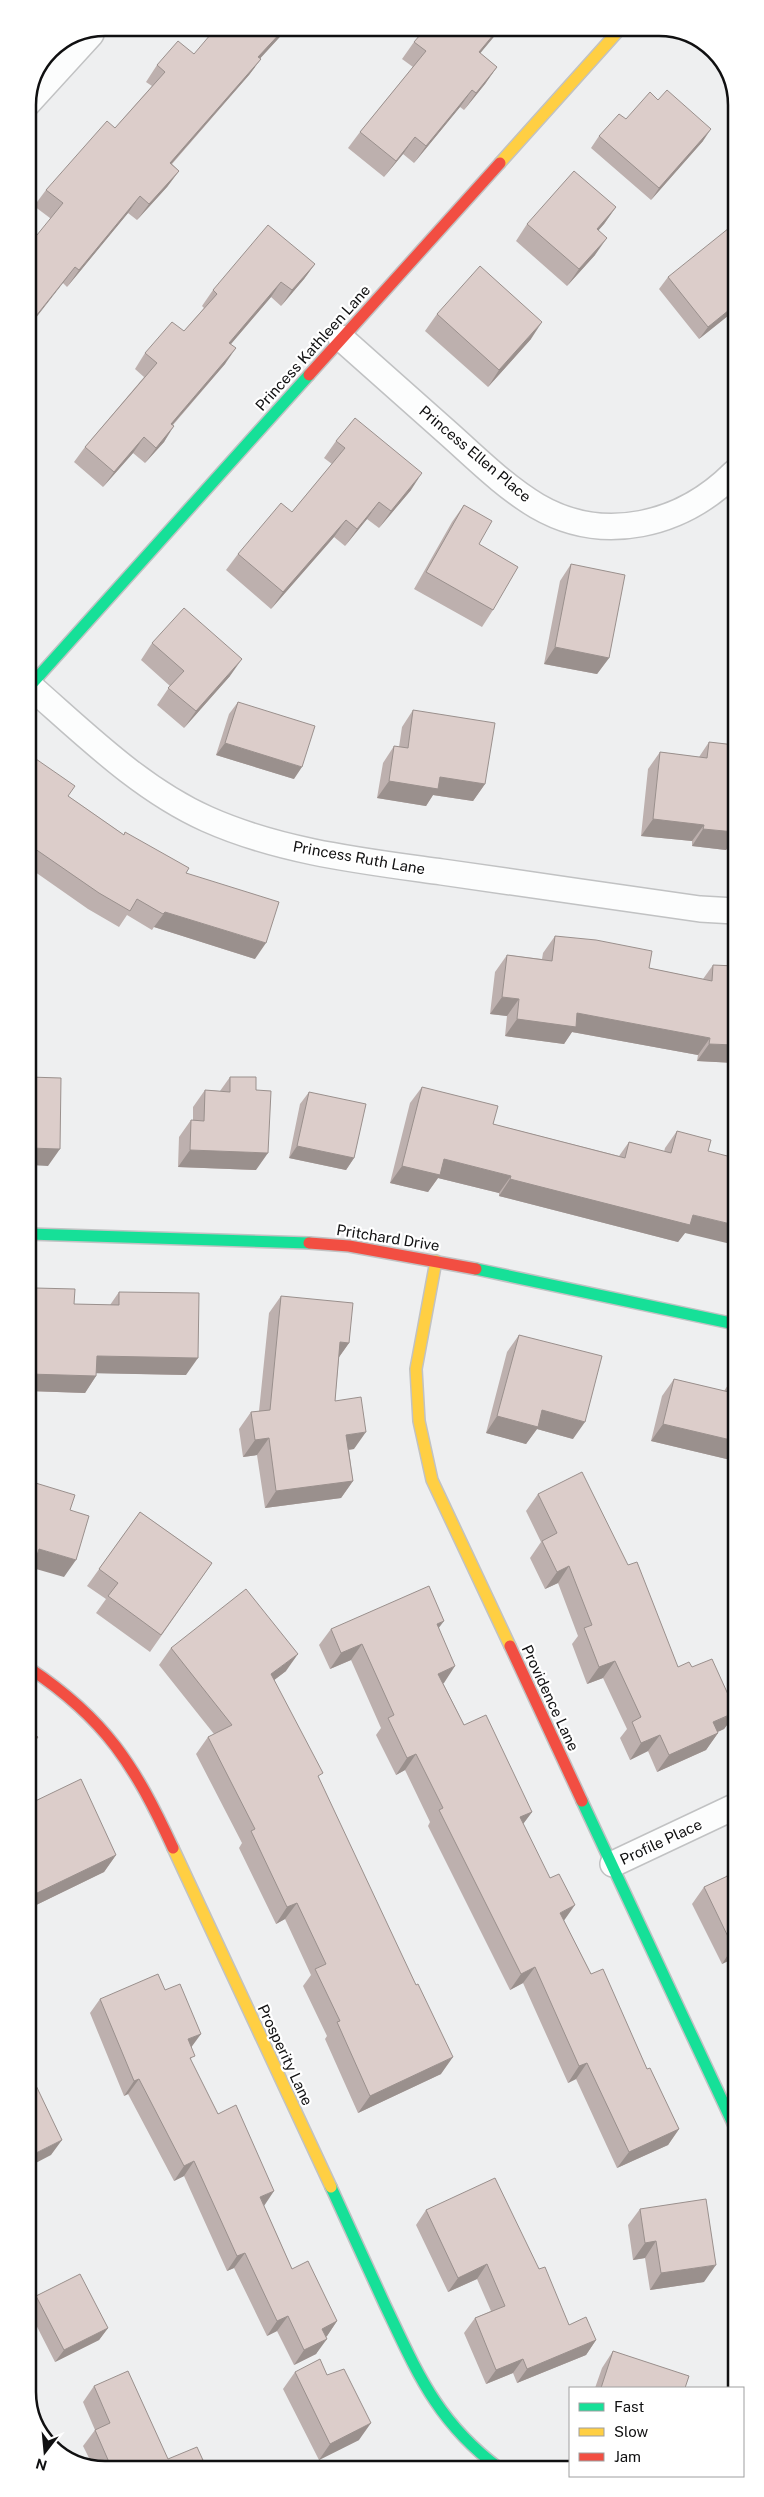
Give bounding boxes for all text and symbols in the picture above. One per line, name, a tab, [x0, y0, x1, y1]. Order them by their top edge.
street label: Princess Kathleen Lane	[252, 281, 374, 414]
street label: Princess Ellen Place	[416, 402, 535, 505]
street label: Princess Ruth Lane	[292, 838, 426, 878]
street label: Pritchard Drive	[335, 1221, 441, 1254]
street label: Providence Lane	[518, 1642, 582, 1754]
street label: Profile Place	[617, 1815, 704, 1868]
street label: Prosperity Lane	[255, 2002, 316, 2108]
legend	[569, 2387, 744, 2477]
text: Fast	[614, 2398, 644, 2415]
text: Slow	[614, 2423, 649, 2440]
north arrow	[20, 2427, 70, 2477]
text: Jam	[614, 2448, 641, 2465]
text: N	[34, 2455, 49, 2474]

